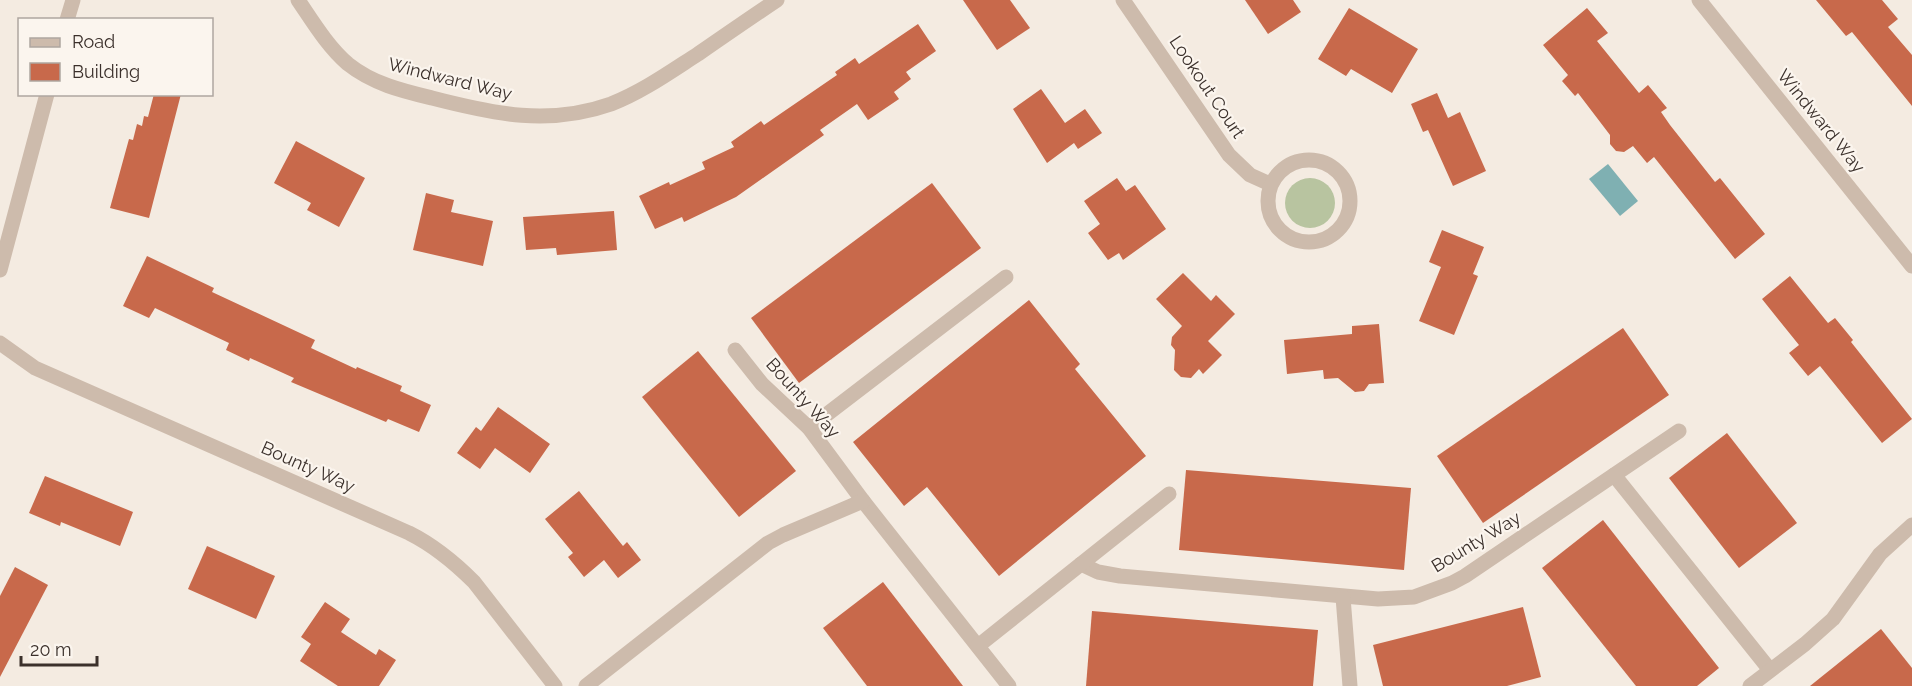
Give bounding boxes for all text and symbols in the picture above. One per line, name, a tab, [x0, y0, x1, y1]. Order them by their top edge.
legend	[18, 18, 213, 96]
text: Road	[72, 31, 115, 52]
street label: Lookout Court	[1165, 32, 1249, 142]
street label: Windward Way	[386, 53, 515, 104]
text: Building	[72, 61, 140, 82]
street label: Windward Way	[1773, 65, 1870, 177]
street label: Bounty Way	[762, 353, 845, 442]
street label: Bounty Way	[258, 437, 358, 497]
street label: Bounty Way	[1427, 507, 1524, 576]
scale bar	[21, 629, 98, 667]
text: 20 m	[30, 639, 72, 660]

